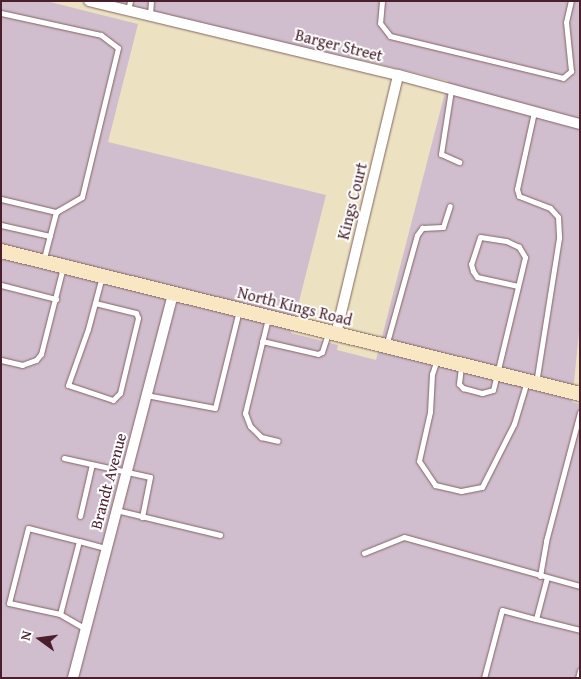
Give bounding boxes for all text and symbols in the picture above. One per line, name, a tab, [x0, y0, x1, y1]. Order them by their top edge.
street label: Barger Street	[293, 25, 385, 65]
street label: Kings Court	[333, 161, 371, 241]
street label: North Kings Road	[236, 282, 354, 330]
street label: Brandt Avenue	[86, 431, 130, 531]
north arrow	[15, 614, 65, 664]
text: N	[15, 628, 36, 642]

